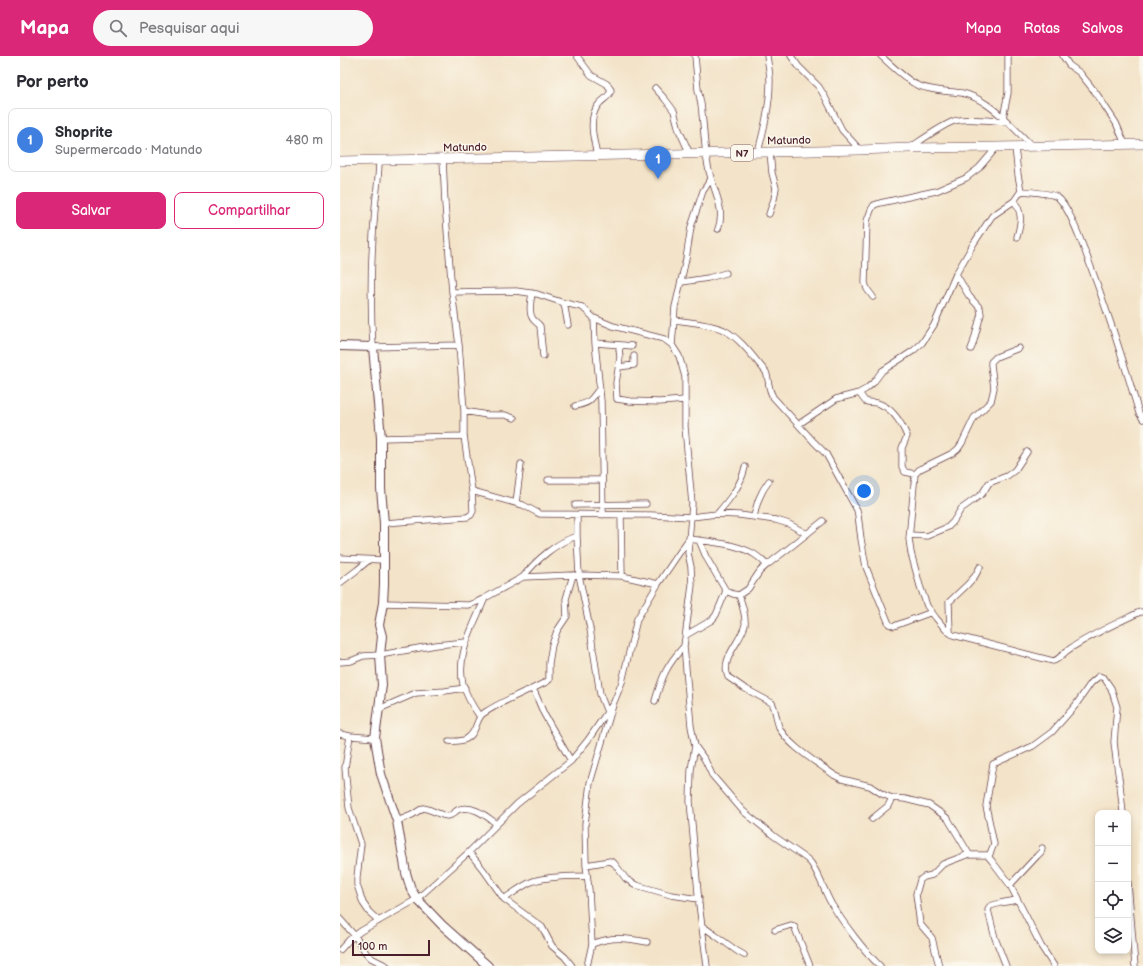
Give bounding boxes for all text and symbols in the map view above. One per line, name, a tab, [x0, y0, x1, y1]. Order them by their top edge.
search box	[93, 10, 373, 46]
text: Mapa	[20, 17, 69, 40]
icon: search	[107, 17, 129, 39]
text: Pesquisar aqui	[139, 19, 239, 38]
text: Mapa	[965, 20, 1002, 37]
text: Rotas	[1024, 20, 1060, 37]
text: Salvos	[1082, 20, 1123, 37]
text: Por perto	[16, 72, 89, 92]
text: Shoprite	[55, 123, 113, 142]
text: 1	[27, 132, 33, 148]
text: 480 m	[286, 132, 323, 148]
street label: Matundo	[767, 134, 811, 147]
street label: Matundo	[443, 141, 487, 154]
text: Supermercado · Matundo	[55, 142, 202, 158]
road number: N7	[731, 145, 753, 161]
pin: 1	[645, 146, 671, 179]
button: Salvar	[16, 192, 166, 229]
button: Compartilhar	[174, 192, 324, 229]
your location	[854, 481, 874, 501]
map controls	[1095, 810, 1131, 954]
button: +	[1095, 810, 1131, 846]
button: −	[1095, 846, 1131, 882]
button: locate	[1095, 882, 1131, 918]
button: layers	[1095, 918, 1131, 954]
scale bar	[352, 938, 430, 957]
text: 100 m	[358, 940, 387, 953]

